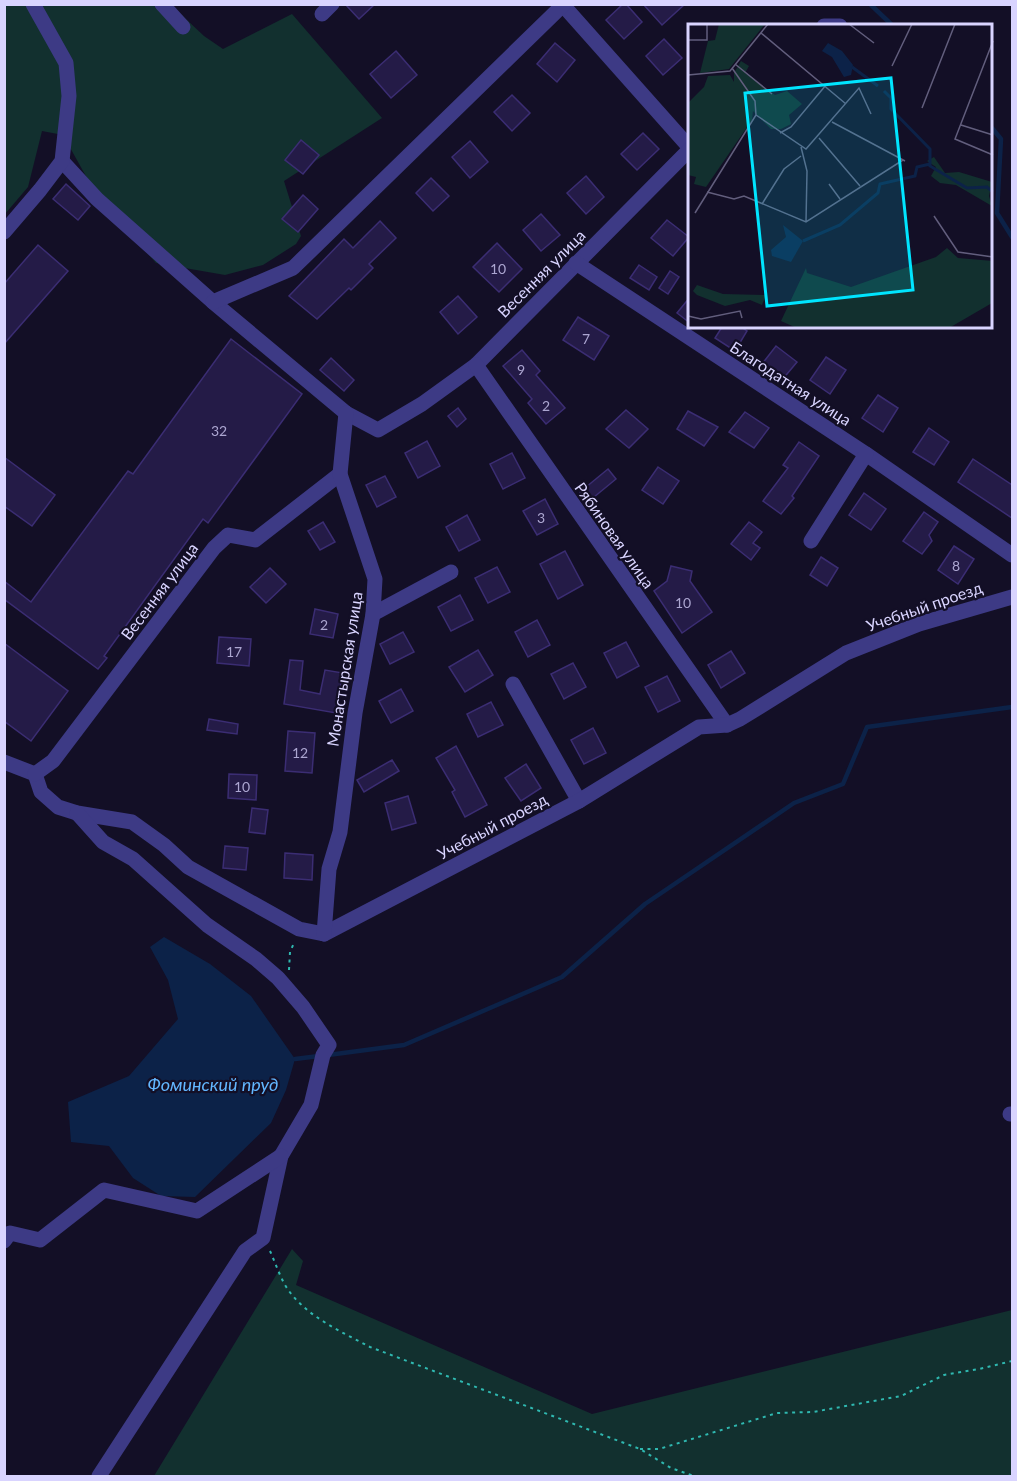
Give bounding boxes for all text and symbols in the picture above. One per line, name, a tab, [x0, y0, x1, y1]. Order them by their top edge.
inset map	[688, 24, 993, 328]
street label: Весенняя улица	[493, 225, 589, 321]
house number: 10	[490, 260, 506, 277]
house number: 7	[582, 330, 590, 347]
street label: Благодатная улица	[727, 337, 855, 429]
house number: 9	[517, 361, 525, 378]
house number: 2	[542, 397, 550, 414]
house number: 32	[211, 422, 227, 439]
street label: Рябиновая улица	[571, 478, 659, 592]
house number: 3	[537, 509, 545, 526]
street label: Весенняя улица	[116, 539, 202, 643]
house number: 8	[952, 557, 960, 574]
street label: Учебный проезд	[863, 577, 985, 635]
street label: Монастырская улица	[322, 590, 366, 748]
house number: 10	[675, 594, 691, 611]
house number: 2	[320, 616, 328, 633]
house number: 17	[226, 643, 242, 660]
house number: 12	[292, 744, 308, 761]
house number: 10	[234, 778, 250, 795]
street label: Учебный проезд	[434, 789, 550, 863]
water label: Фоминский пруд	[148, 1073, 278, 1095]

